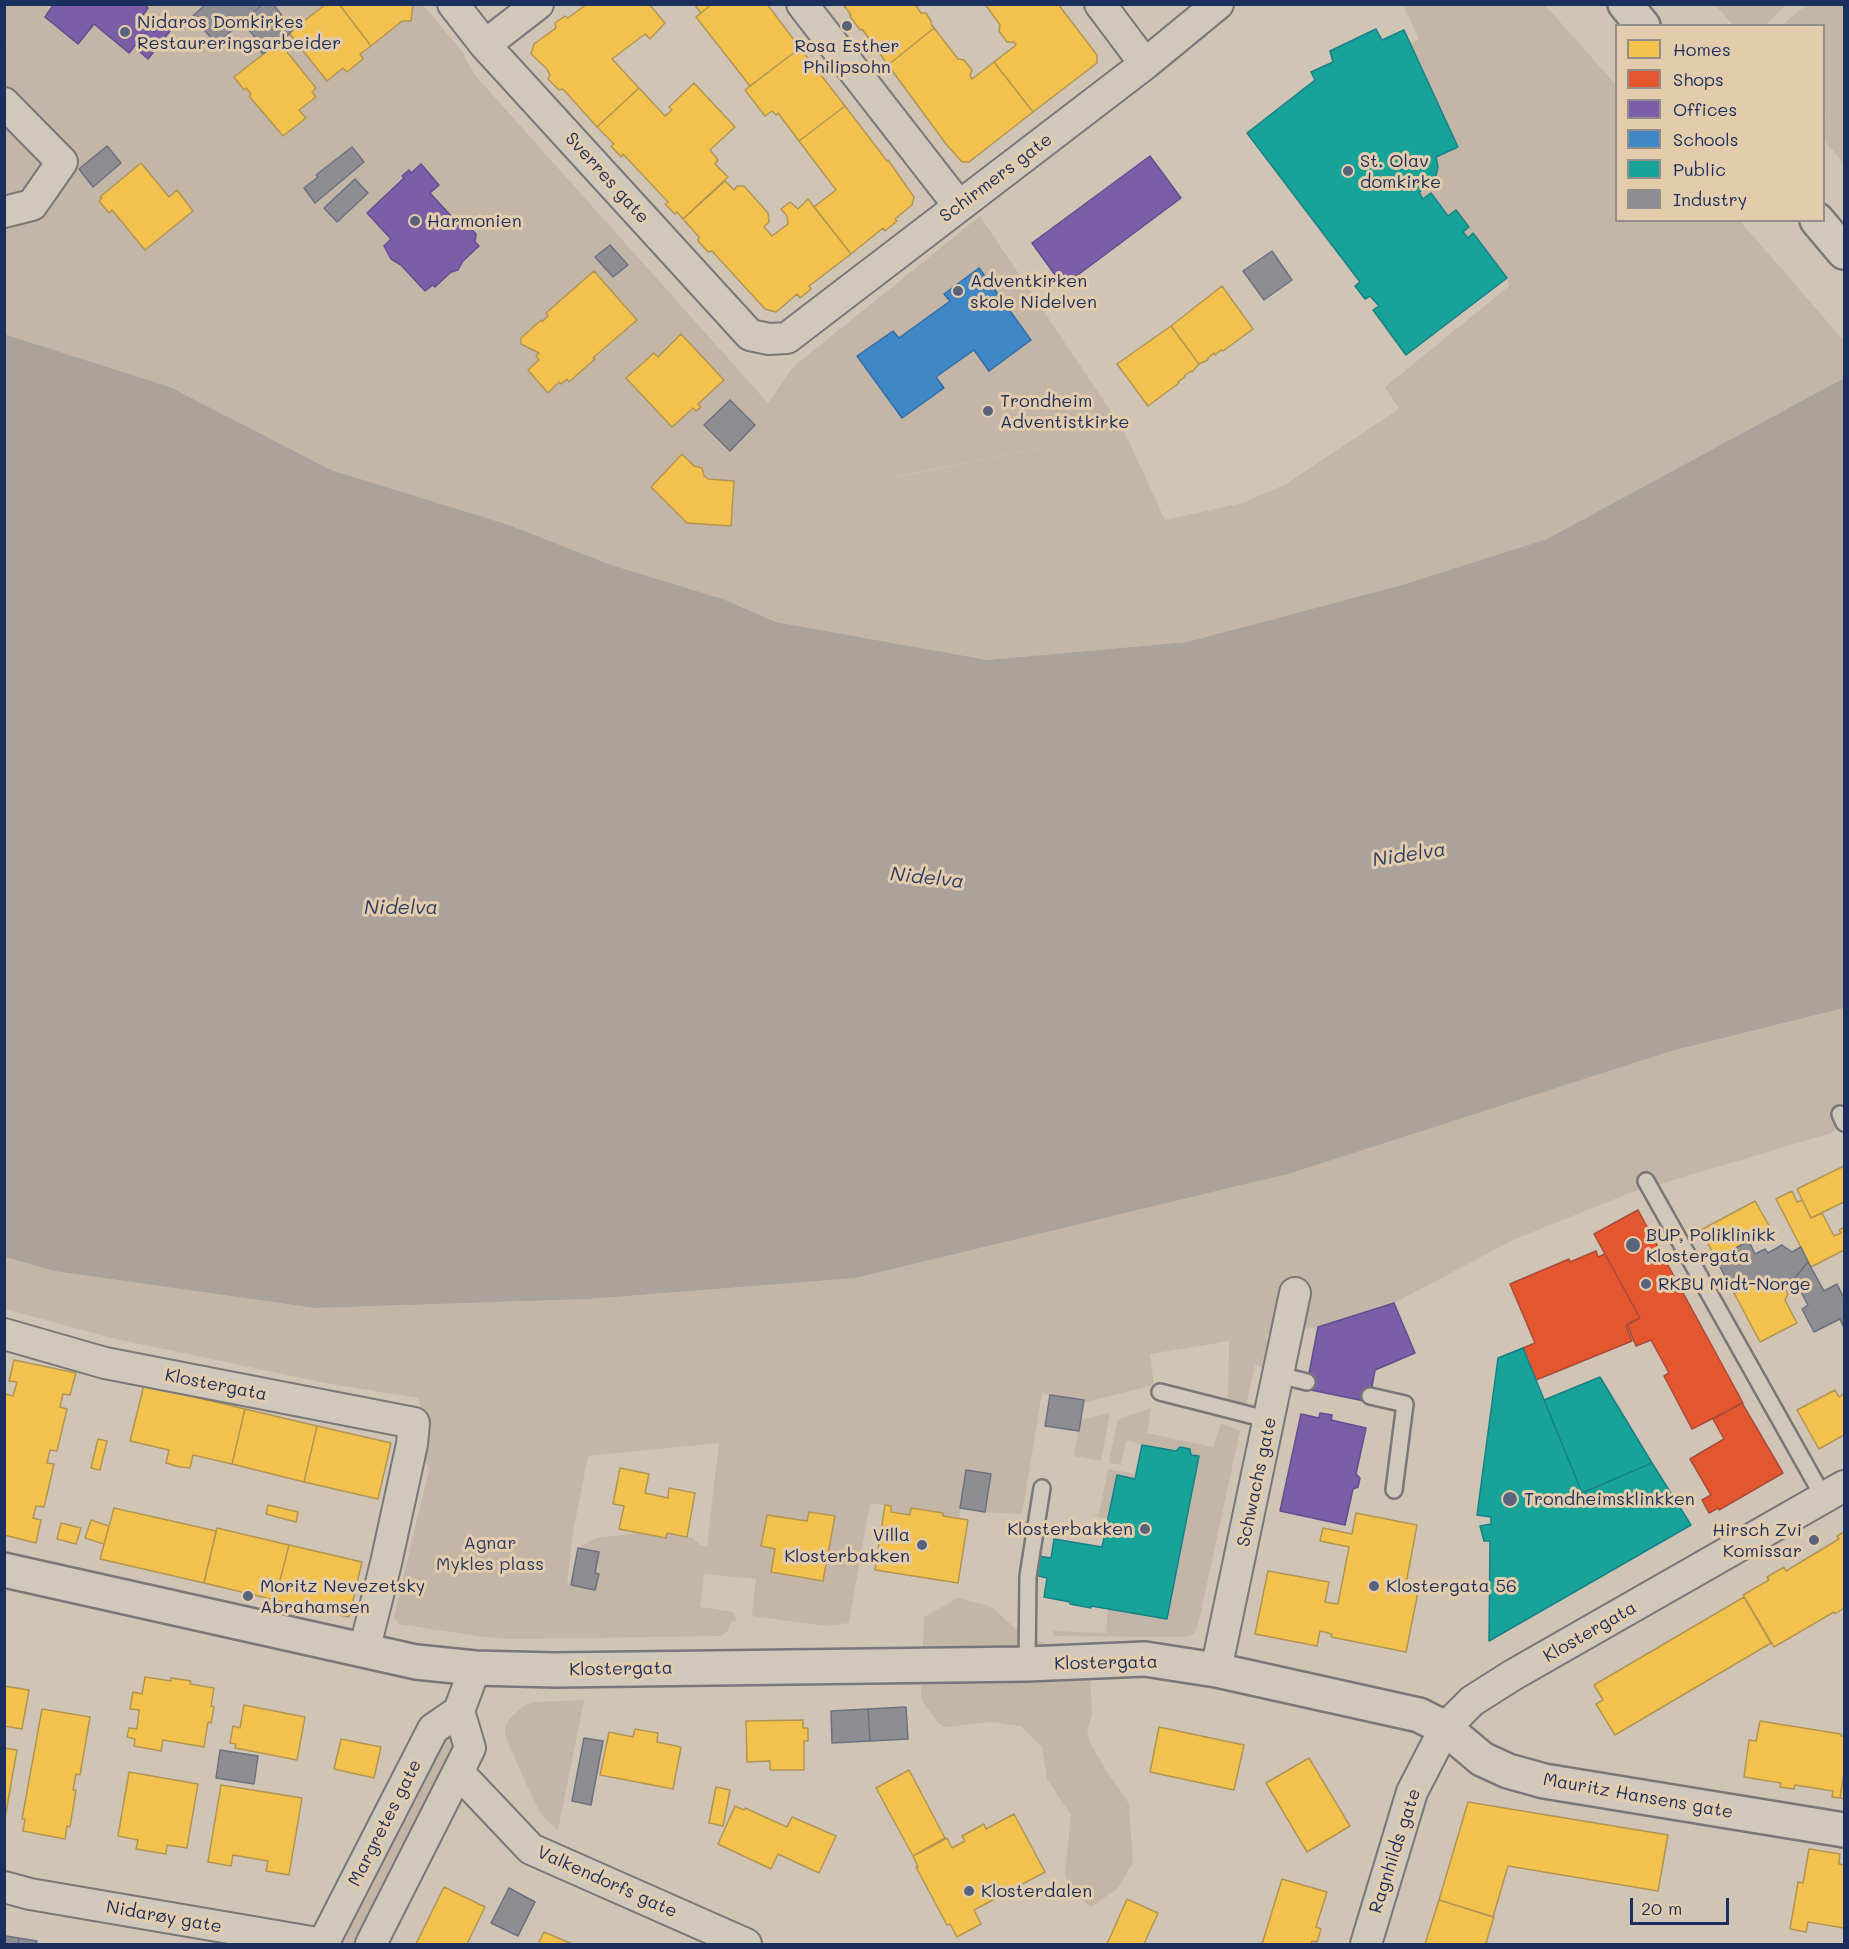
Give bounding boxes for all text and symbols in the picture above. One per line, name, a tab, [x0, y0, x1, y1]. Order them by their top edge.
place label: Nidaros Domkirkes Restaureringsarbeider	[137, 11, 341, 54]
marker: Rosa Esther Philipsohn	[840, 19, 854, 33]
legend	[1615, 24, 1825, 222]
marker: Nidaros Domkirkes Restaureringsarbeider	[118, 25, 132, 39]
place label: Rosa Esther Philipsohn	[794, 35, 900, 78]
text: Homes	[1673, 37, 1731, 61]
text: Shops	[1673, 67, 1724, 91]
text: Offices	[1673, 97, 1737, 121]
text: Schools	[1673, 127, 1738, 151]
street label: Sverres gate	[560, 128, 654, 228]
street label: Schirmers gate	[936, 129, 1056, 227]
place label: St. Olav domkirke	[1360, 150, 1441, 192]
text: Public	[1673, 157, 1726, 181]
marker: St. Olav domkirke	[1341, 164, 1355, 178]
text: Industry	[1673, 187, 1747, 211]
place label: Harmonien	[427, 210, 522, 232]
marker: Harmonien	[408, 214, 422, 228]
place label: Adventkirken skole Nidelven	[970, 270, 1097, 312]
marker: Adventkirken skole Nidelven	[951, 284, 965, 298]
place label: Trondheim Adventistkirke	[1000, 390, 1129, 432]
marker: Trondheim Adventistkirke	[981, 404, 995, 418]
water label: Nidelva	[1371, 837, 1447, 873]
water label: Nidelva	[889, 862, 965, 894]
water label: Nidelva	[364, 896, 438, 920]
place label: BUP, Poliklinikk Klostergata	[1646, 1224, 1775, 1266]
marker: BUP, Poliklinikk Klostergata	[1624, 1236, 1642, 1254]
place label: RKBU Midt-Norge	[1658, 1273, 1811, 1295]
marker: RKBU Midt-Norge	[1639, 1277, 1653, 1291]
street label: Klostergata	[163, 1365, 269, 1405]
street label: Schwachs gate	[1233, 1415, 1281, 1549]
place label: Trondheimsklinkken	[1524, 1488, 1695, 1510]
marker: Trondheimsklinkken	[1501, 1490, 1519, 1508]
place label: Klosterbakken	[1007, 1518, 1133, 1540]
place label: Hirsch Zvi Komissar	[1712, 1519, 1802, 1562]
marker: Klosterbakken	[1138, 1522, 1152, 1536]
place label: Villa Klosterbakken	[784, 1524, 910, 1567]
park label: Agnar Mykles plass	[436, 1532, 544, 1574]
marker: Hirsch Zvi Komissar	[1807, 1533, 1821, 1547]
marker: Villa Klosterbakken	[915, 1538, 929, 1552]
place label: Moritz Nevezetsky Abrahamsen	[260, 1575, 425, 1618]
place label: Klostergata 56	[1386, 1575, 1517, 1597]
marker: Klostergata 56	[1367, 1579, 1381, 1593]
marker: Moritz Nevezetsky Abrahamsen	[241, 1589, 255, 1603]
street label: Klostergata	[1540, 1597, 1640, 1667]
street label: Klostergata	[1054, 1651, 1158, 1675]
street label: Klostergata	[569, 1657, 673, 1681]
street label: Margretes gate	[344, 1756, 426, 1890]
street label: Mauritz Hansens gate	[1541, 1769, 1735, 1823]
street label: Ragnhilds gate	[1365, 1786, 1425, 1916]
street label: Valkendorfs gate	[533, 1841, 681, 1923]
place label: Klosterdalen	[981, 1880, 1092, 1902]
marker: Klosterdalen	[962, 1884, 976, 1898]
scale bar	[1633, 1886, 1732, 1924]
street label: Nidarøy gate	[104, 1896, 224, 1938]
text: 20 m	[1641, 1896, 1682, 1920]

